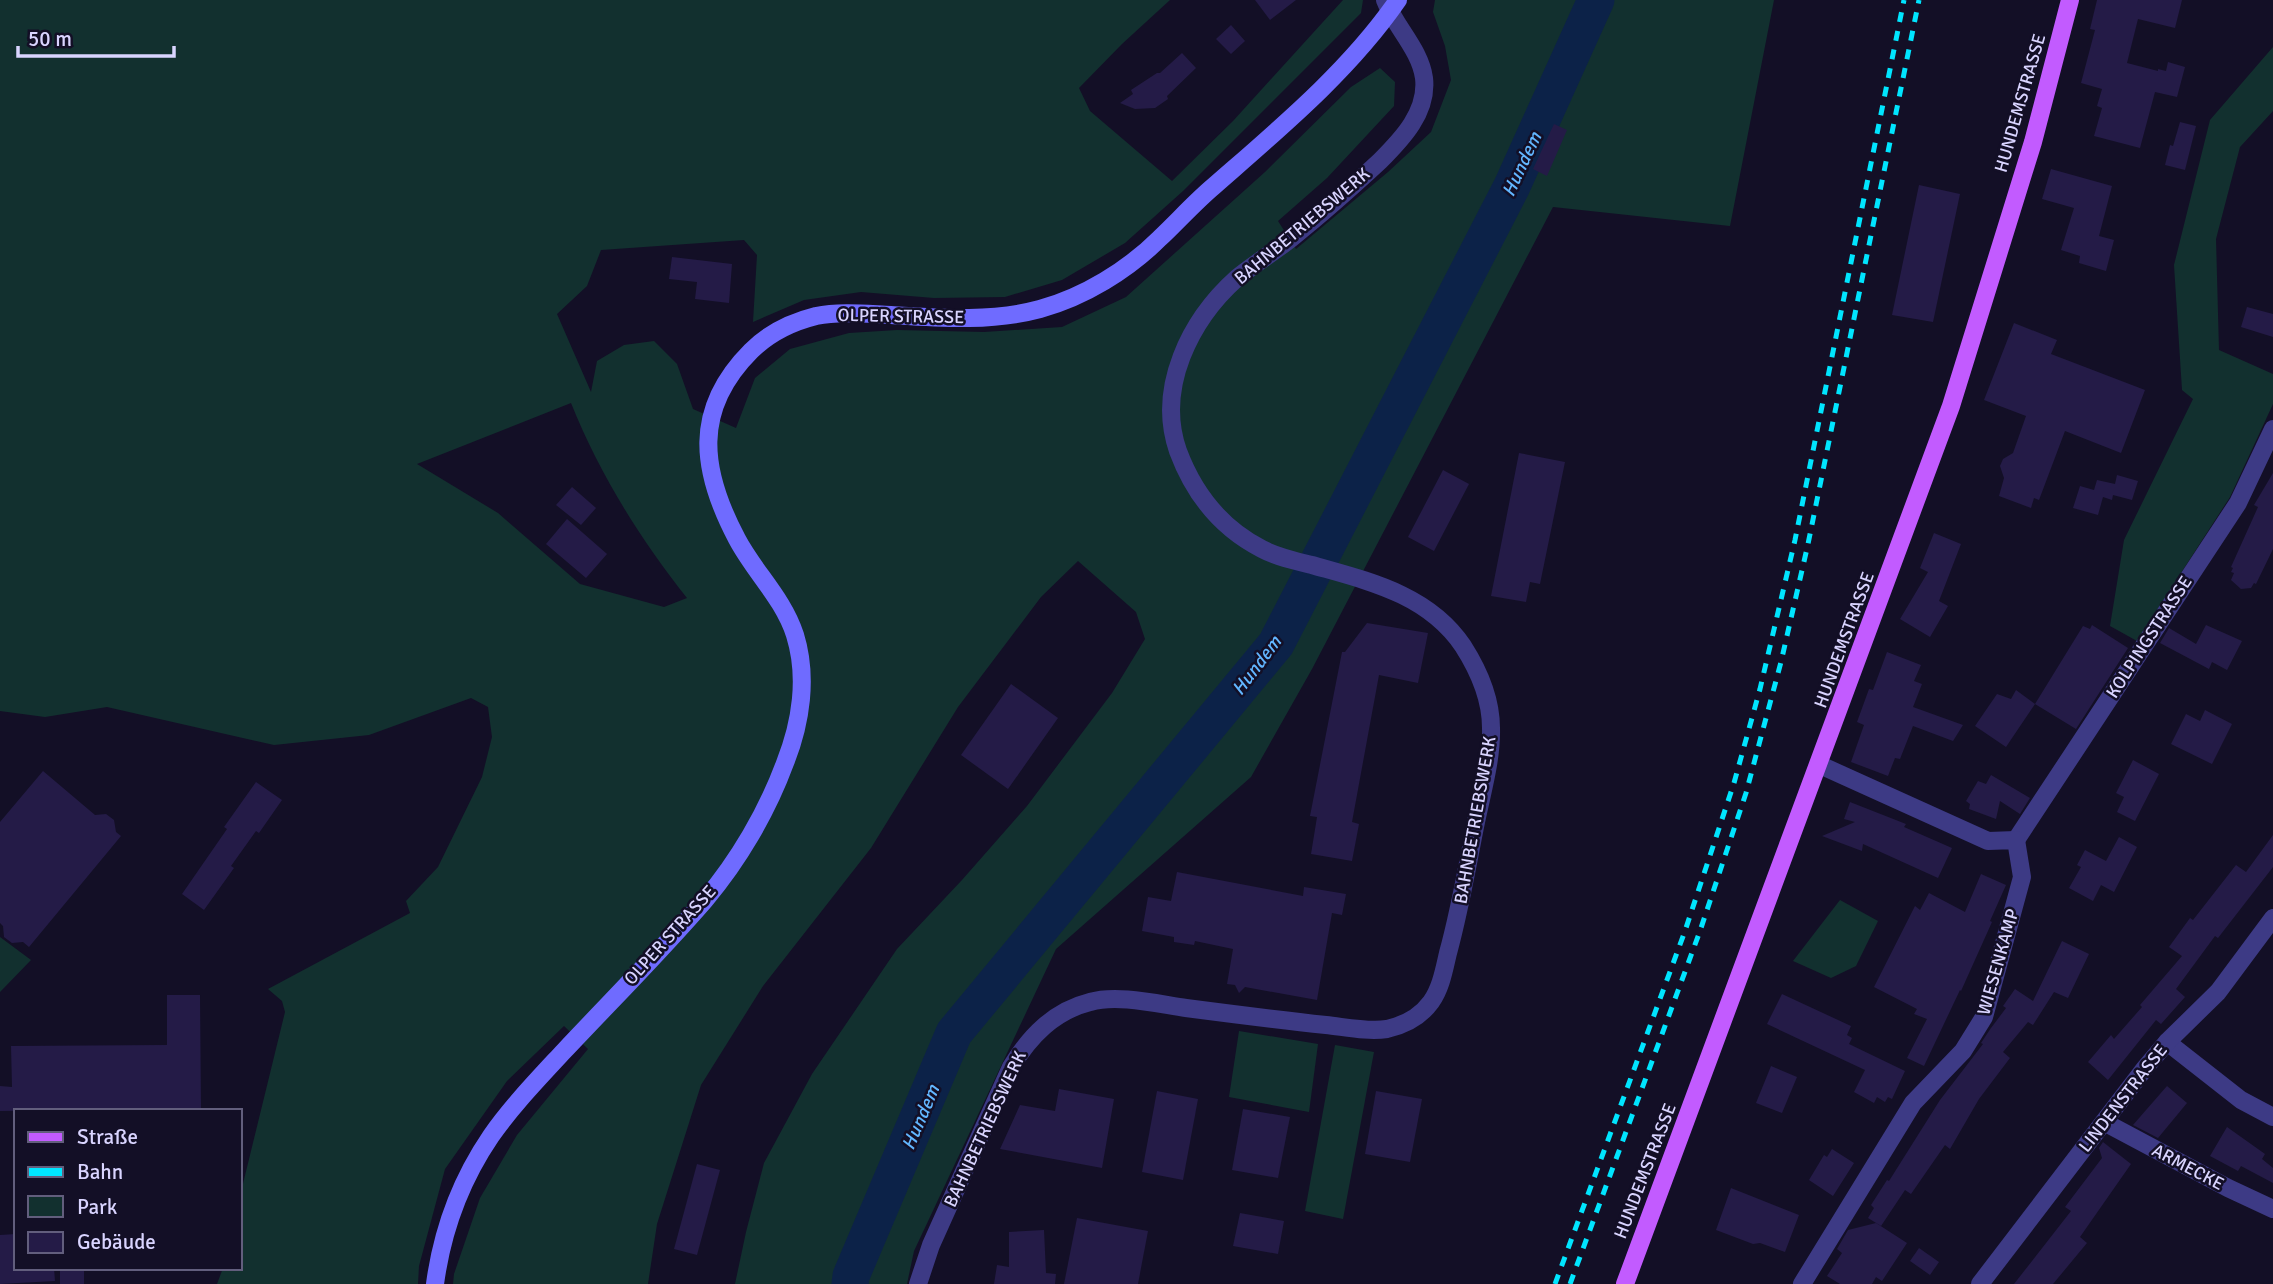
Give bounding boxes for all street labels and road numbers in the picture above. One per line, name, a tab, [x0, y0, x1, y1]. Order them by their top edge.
street label: HUNDEMSTRASSE	[1990, 31, 2050, 175]
street label: BAHNBETRIEBSWERK	[1230, 163, 1374, 289]
street label: OLPER STRASSE	[838, 304, 964, 328]
street label: HUNDEMSTRASSE	[1809, 569, 1879, 711]
street label: KOLPINGSTRASSE	[2101, 572, 2197, 702]
street label: BAHNBETRIEBSWERK	[1449, 734, 1501, 906]
street label: OLPER STRASSE	[619, 881, 721, 989]
street label: WIESENKAMP	[1972, 906, 2024, 1018]
street label: LINDENSTRASSE	[2074, 1040, 2172, 1156]
street label: BAHNBETRIEBSWERK	[939, 1047, 1031, 1211]
street label: HUNDEMSTRASSE	[1609, 1100, 1681, 1242]
street label: ARMECKE	[2148, 1139, 2228, 1195]

